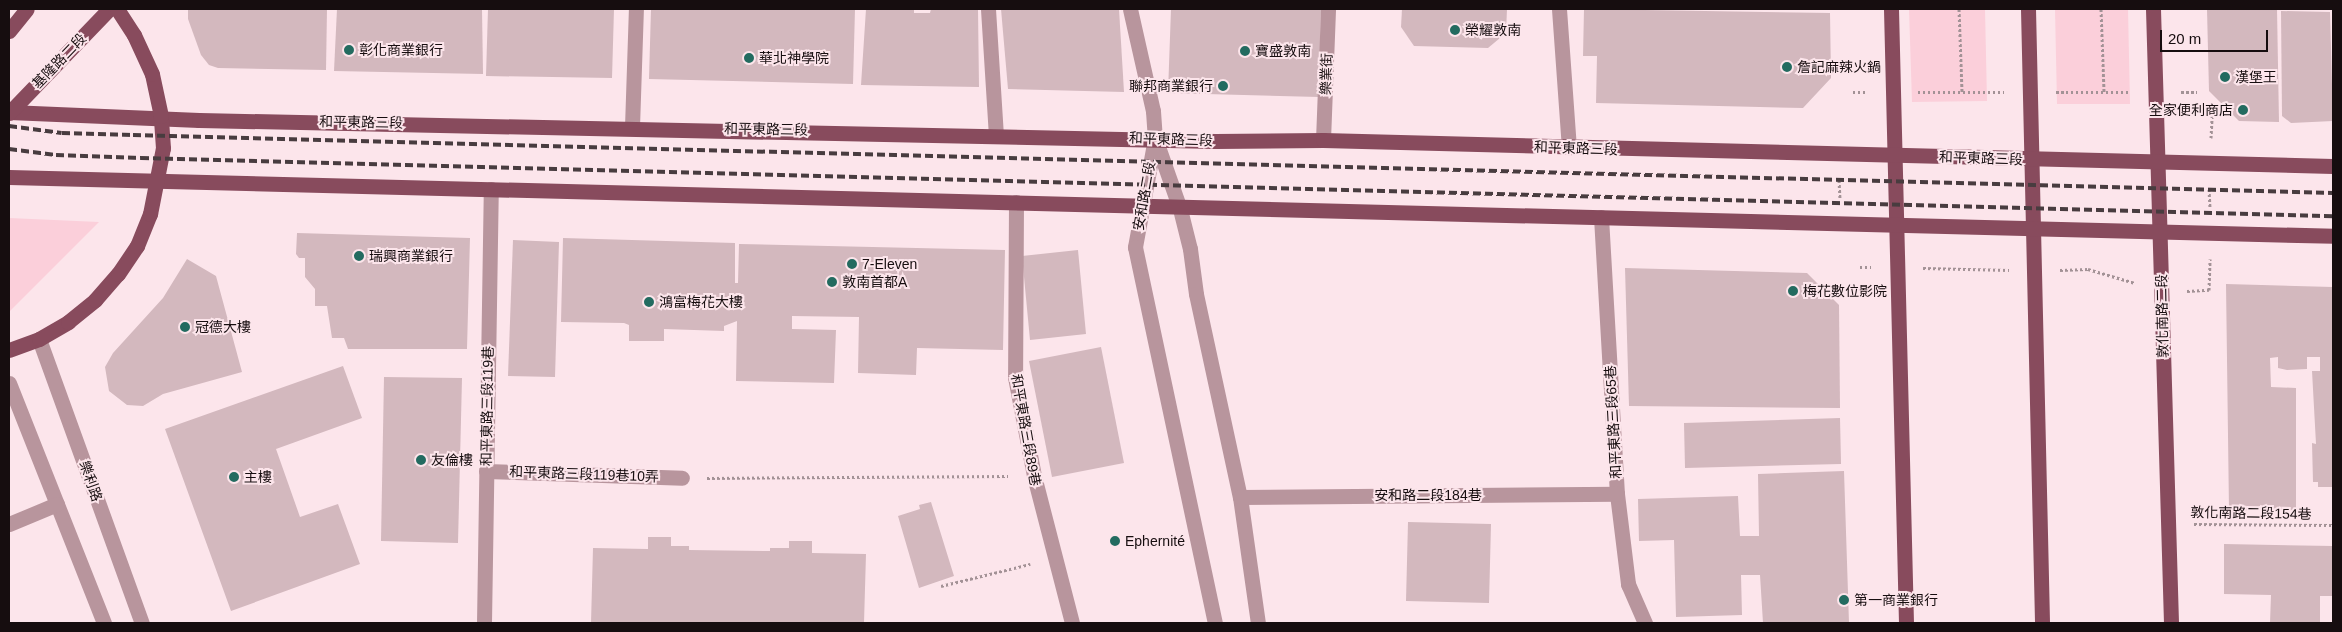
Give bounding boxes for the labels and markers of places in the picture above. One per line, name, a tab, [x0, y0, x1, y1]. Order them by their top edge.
place label: 榮耀敦南	[1465, 22, 1521, 38]
marker: 榮耀敦南	[1449, 24, 1461, 36]
place label: 彰化商業銀行	[359, 42, 443, 58]
place label: 寶盛敦南	[1255, 43, 1311, 59]
marker: 彰化商業銀行	[343, 44, 355, 56]
marker: 寶盛敦南	[1239, 45, 1251, 57]
place label: 華北神學院	[759, 50, 829, 66]
marker: 華北神學院	[743, 52, 755, 64]
place label: 詹記麻辣火鍋	[1797, 59, 1881, 75]
marker: 詹記麻辣火鍋	[1781, 61, 1793, 73]
place label: 漢堡王	[2235, 69, 2277, 85]
marker: 漢堡王	[2219, 71, 2231, 83]
place label: 聯邦商業銀行	[1129, 78, 1213, 94]
marker: 聯邦商業銀行	[1217, 80, 1229, 92]
place label: 全家便利商店	[2149, 102, 2233, 118]
marker: 全家便利商店	[2237, 104, 2249, 116]
place label: 瑞興商業銀行	[369, 248, 453, 264]
marker: 瑞興商業銀行	[353, 250, 365, 262]
place label: 7-Eleven	[862, 256, 917, 272]
marker: 7-Eleven	[846, 258, 858, 270]
place label: 敦南首都A	[842, 274, 907, 290]
marker: 敦南首都A	[826, 276, 838, 288]
place label: 梅花數位影院	[1803, 283, 1887, 299]
marker: 梅花數位影院	[1787, 285, 1799, 297]
place label: 鴻富梅花大樓	[659, 294, 743, 310]
marker: 鴻富梅花大樓	[643, 296, 655, 308]
place label: 冠德大樓	[195, 319, 251, 335]
marker: 冠德大樓	[179, 321, 191, 333]
place label: 友倫樓	[431, 452, 473, 468]
marker: 友倫樓	[415, 454, 427, 466]
place label: 主樓	[244, 469, 272, 485]
marker: 主樓	[228, 471, 240, 483]
place label: Ephernité	[1125, 533, 1185, 549]
marker: Ephernité	[1109, 535, 1121, 547]
place label: 第一商業銀行	[1854, 592, 1938, 608]
marker: 第一商業銀行	[1838, 594, 1850, 606]

